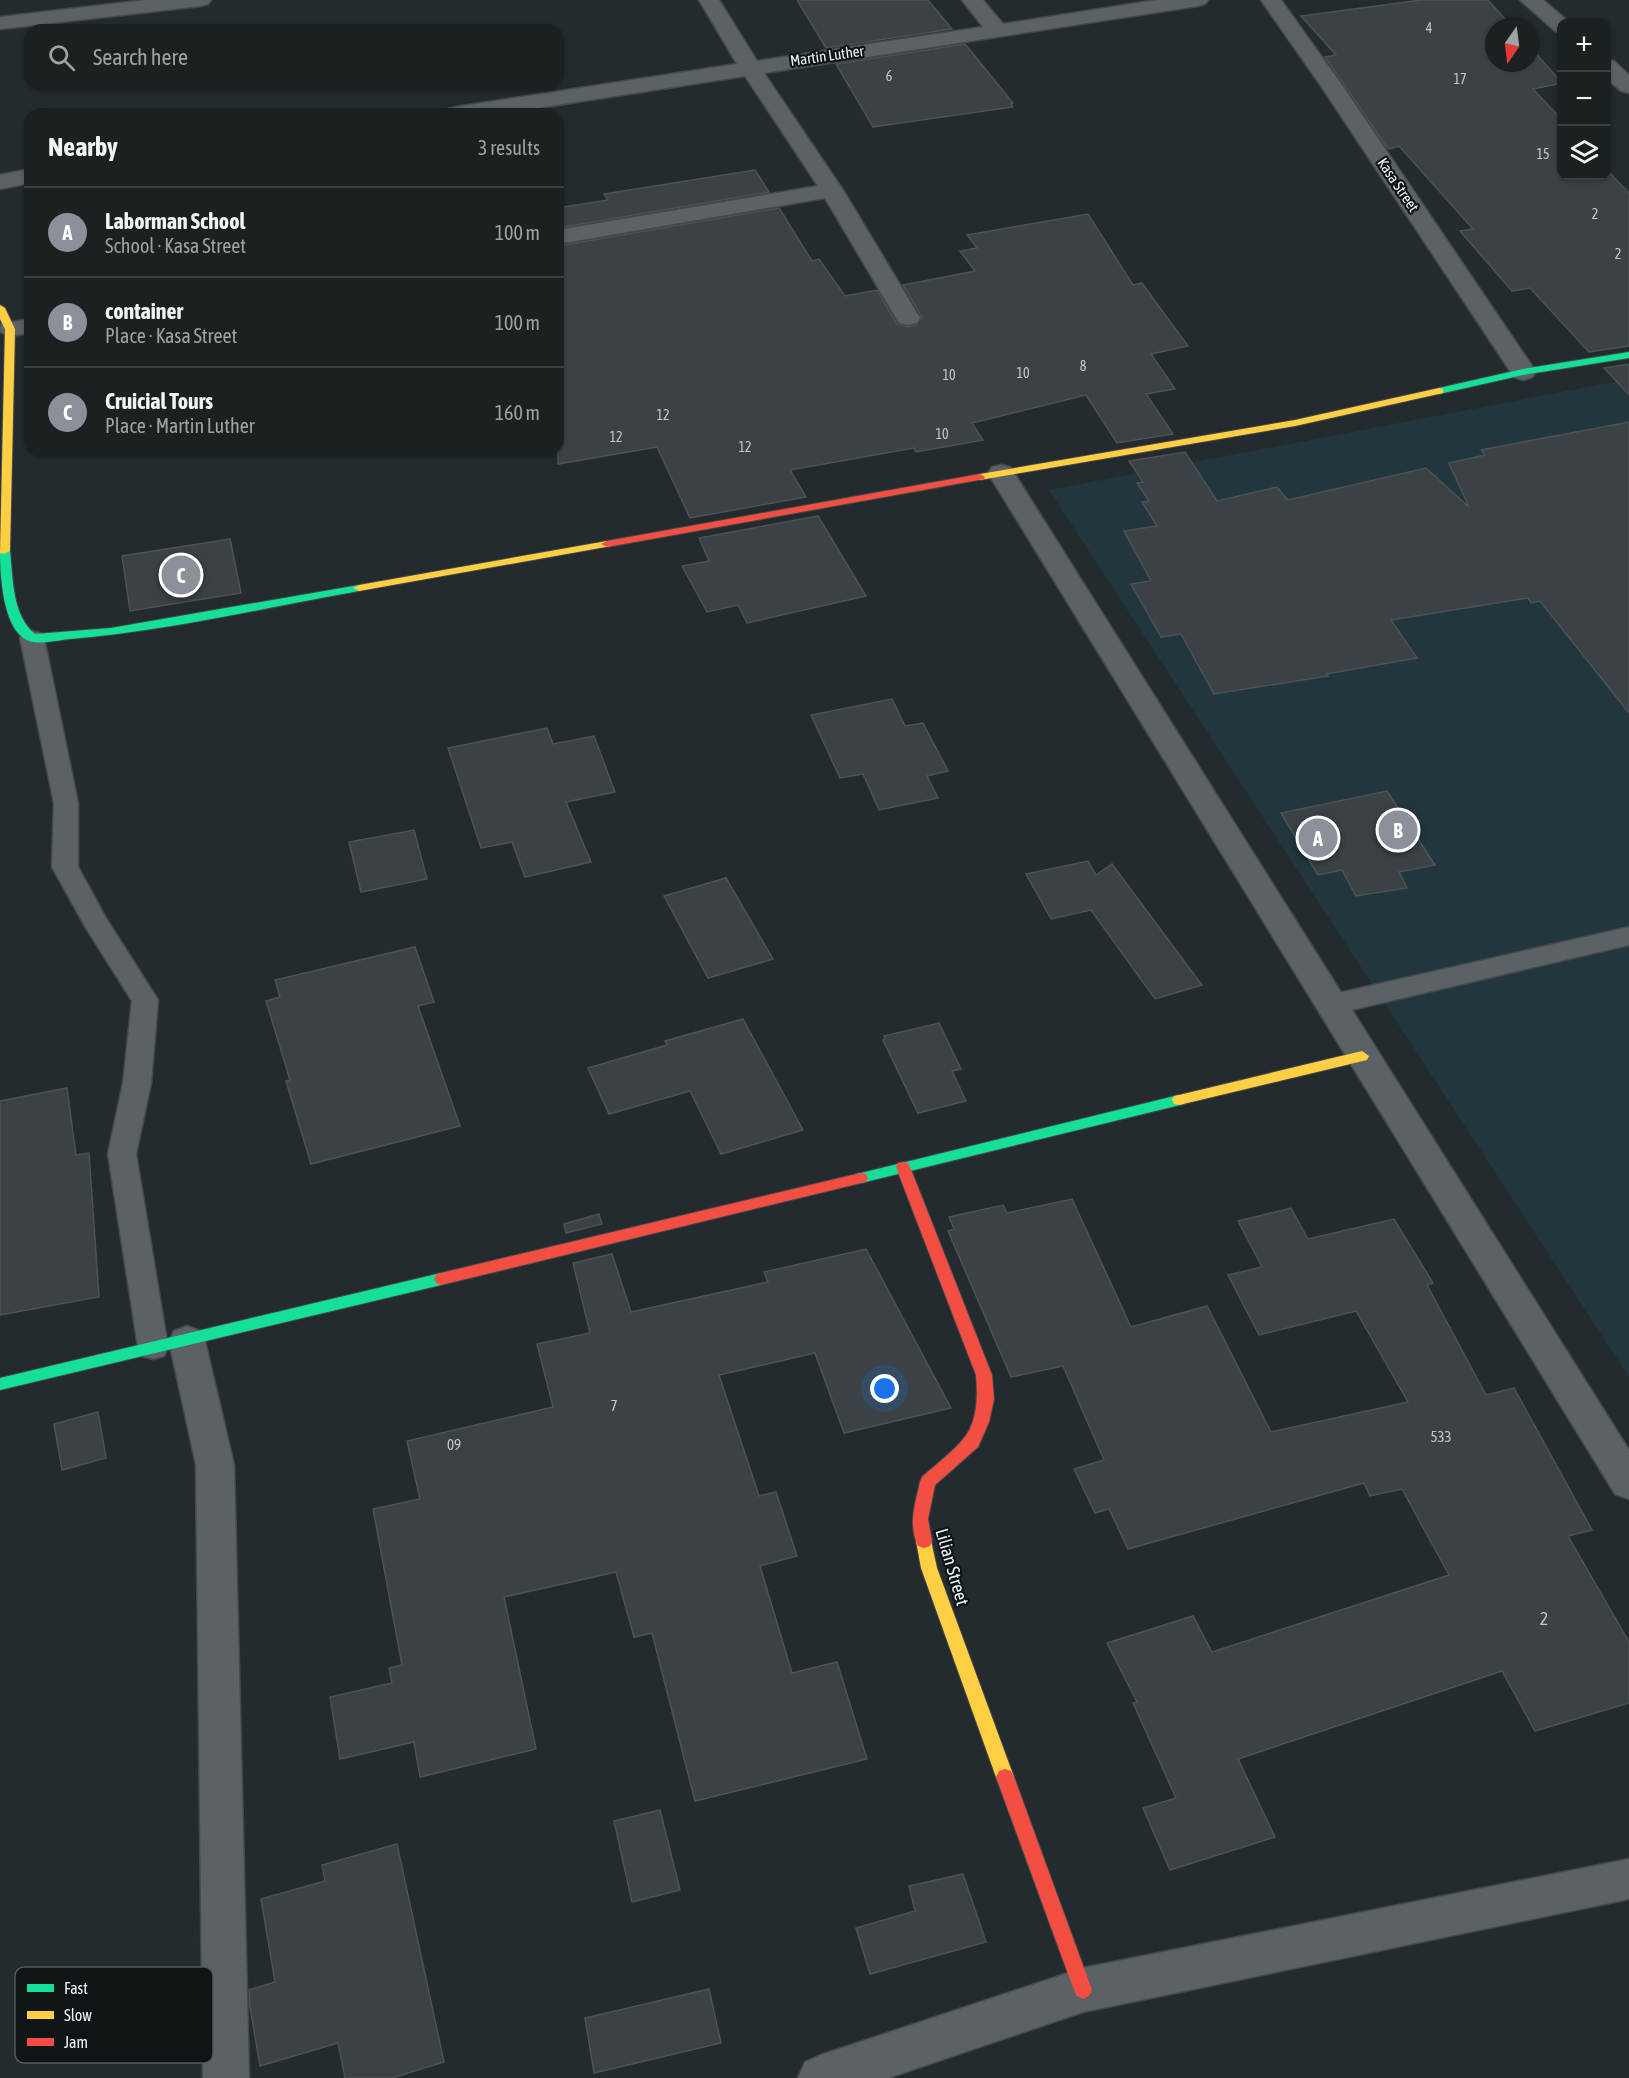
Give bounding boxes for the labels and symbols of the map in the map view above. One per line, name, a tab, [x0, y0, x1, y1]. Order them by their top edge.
north arrow	[1485, 18, 1539, 72]
house number: 4	[1426, 20, 1433, 36]
street label: Martin Luther	[789, 42, 865, 69]
house number: 6	[886, 68, 893, 84]
house number: 17	[1453, 71, 1467, 87]
house number: 15	[1536, 146, 1550, 162]
street label: Kasa Street	[1374, 155, 1423, 215]
house number: 2	[1592, 206, 1598, 222]
house number: 2	[1615, 246, 1621, 262]
house number: 8	[1080, 358, 1087, 374]
house number: 10	[1016, 365, 1030, 381]
house number: 10	[942, 367, 956, 383]
house number: 12	[656, 407, 670, 423]
house number: 10	[935, 426, 949, 442]
house number: 12	[609, 429, 623, 445]
house number: 12	[738, 439, 752, 455]
pin: C	[162, 552, 201, 598]
pin: B	[1378, 808, 1418, 852]
pin: A	[1298, 816, 1338, 860]
your location	[870, 1374, 899, 1403]
house number: 7	[610, 1397, 618, 1414]
house number: 533	[1430, 1428, 1452, 1445]
house number: 09	[447, 1436, 461, 1453]
street label: Lilian Street	[931, 1526, 973, 1608]
house number: 2	[1540, 1608, 1548, 1629]
legend	[15, 1967, 213, 2063]
text: Fast	[64, 1979, 88, 1997]
text: Slow	[64, 2006, 92, 2024]
text: Jam	[64, 2033, 88, 2051]

